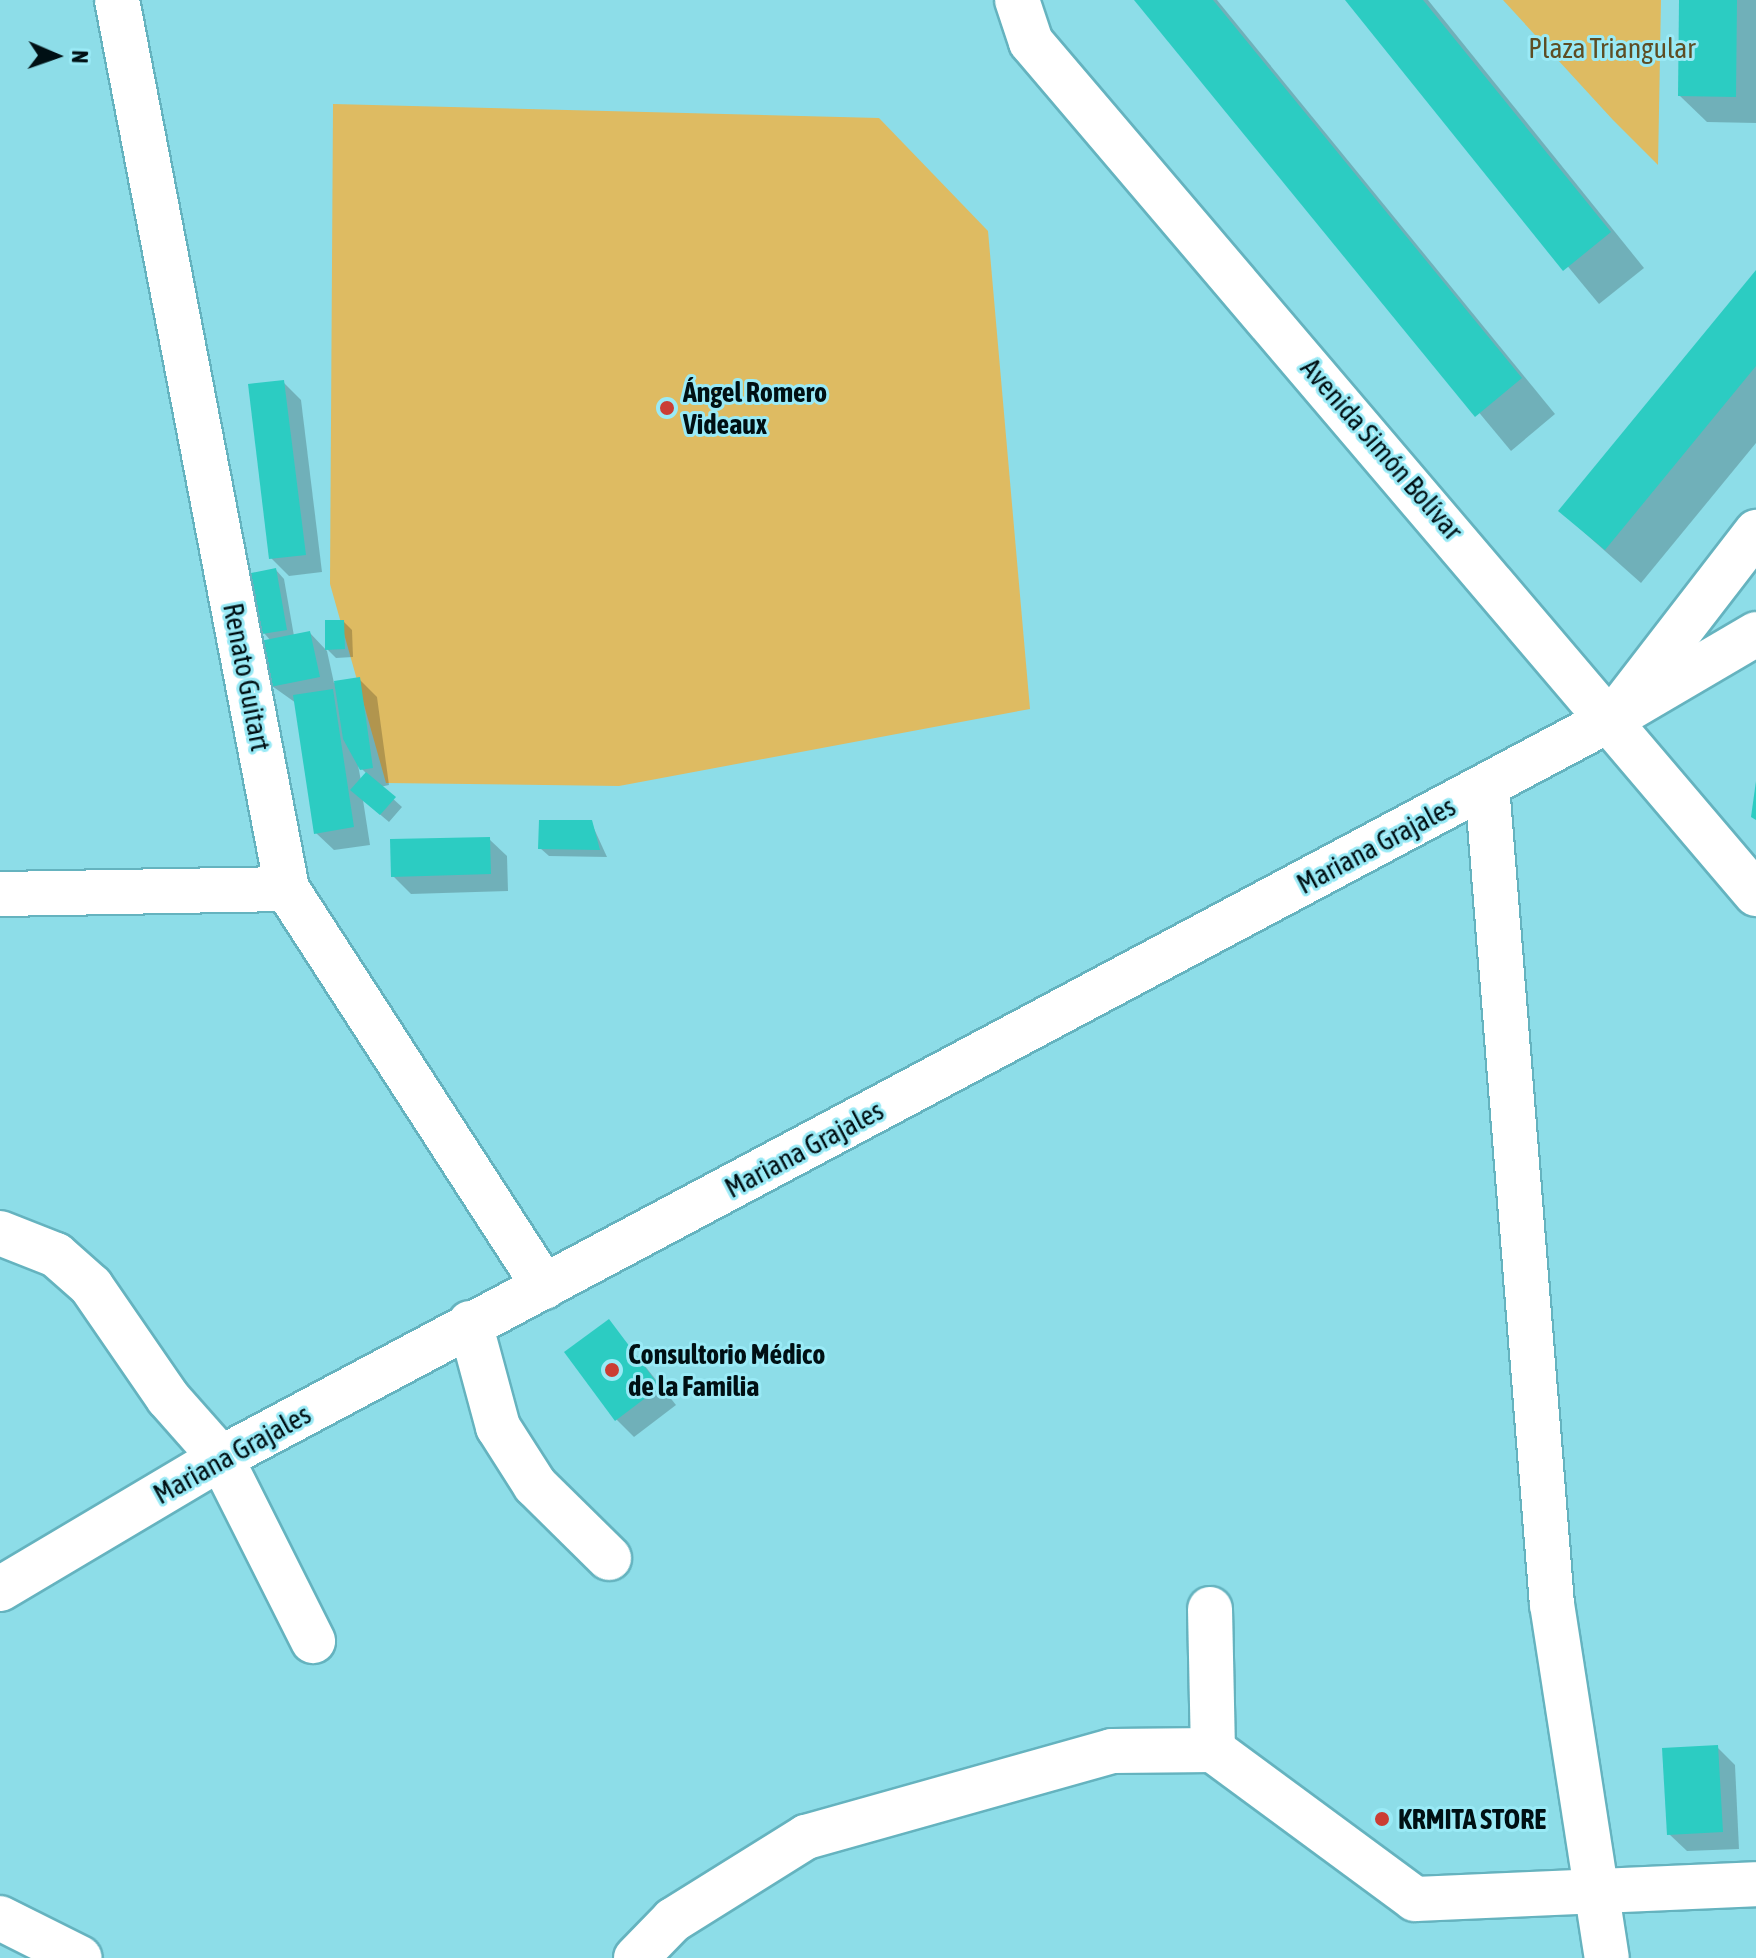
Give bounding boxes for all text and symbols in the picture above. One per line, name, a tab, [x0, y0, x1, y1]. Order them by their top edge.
north arrow	[16, 16, 96, 96]
park label: Plaza Triangular	[1528, 31, 1696, 65]
text: N	[67, 50, 93, 64]
street label: Avenida Simón Bolívar	[1294, 351, 1470, 547]
place label: Ángel Romero Videaux	[683, 375, 827, 441]
marker: Ángel Romero Videaux	[658, 399, 676, 417]
street label: Renato Guitart	[216, 600, 278, 754]
street label: Mariana Grajales	[1291, 789, 1461, 901]
street label: Mariana Grajales	[719, 1093, 889, 1205]
place label: Consultorio Médico de la Familia	[628, 1337, 825, 1403]
marker: Consultorio Médico de la Familia	[603, 1361, 621, 1379]
street label: Mariana Grajales	[147, 1397, 317, 1511]
place label: KRMITA STORE	[1398, 1802, 1546, 1836]
marker: KRMITA STORE	[1373, 1810, 1391, 1828]

